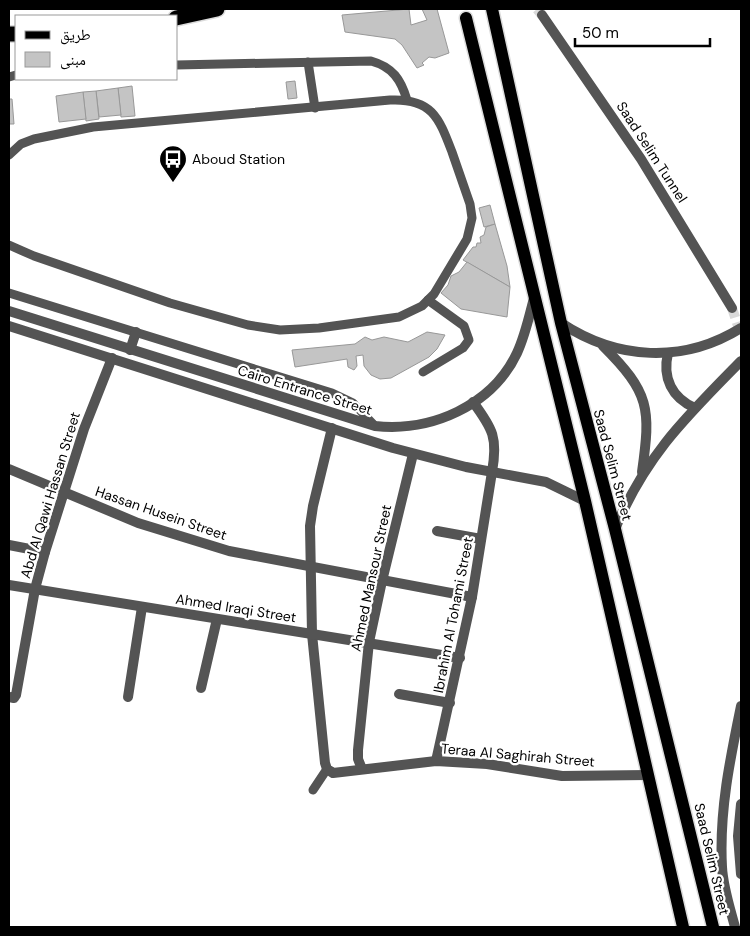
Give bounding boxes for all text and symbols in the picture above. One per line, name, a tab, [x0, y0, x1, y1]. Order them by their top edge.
legend	[15, 15, 178, 80]
scale bar	[575, 15, 710, 47]
text: 50 m	[582, 23, 619, 43]
text: طريق	[60, 25, 91, 45]
text: مبنى	[60, 50, 86, 70]
street label: Saad Selim Tunnel	[613, 98, 691, 206]
bus stop icon: Aboud Station	[158, 144, 188, 183]
place label: Aboud Station	[192, 150, 285, 168]
street label: Cairo Entrance Street	[236, 361, 374, 419]
street label: Saad Selim Street	[590, 407, 636, 523]
street label: Abd Al Qawi Hassan Street	[16, 410, 84, 580]
street label: Hassan Husein Street	[93, 482, 229, 544]
street label: Ahmed Mansour Street	[347, 503, 395, 653]
street label: Ibrahim Al Tohami Street	[429, 536, 477, 694]
street label: Ahmed Iraqi Street	[174, 590, 298, 626]
street label: Teraa Al Saghirah Street	[440, 739, 596, 771]
street label: Saad Selim Street	[690, 801, 734, 917]

